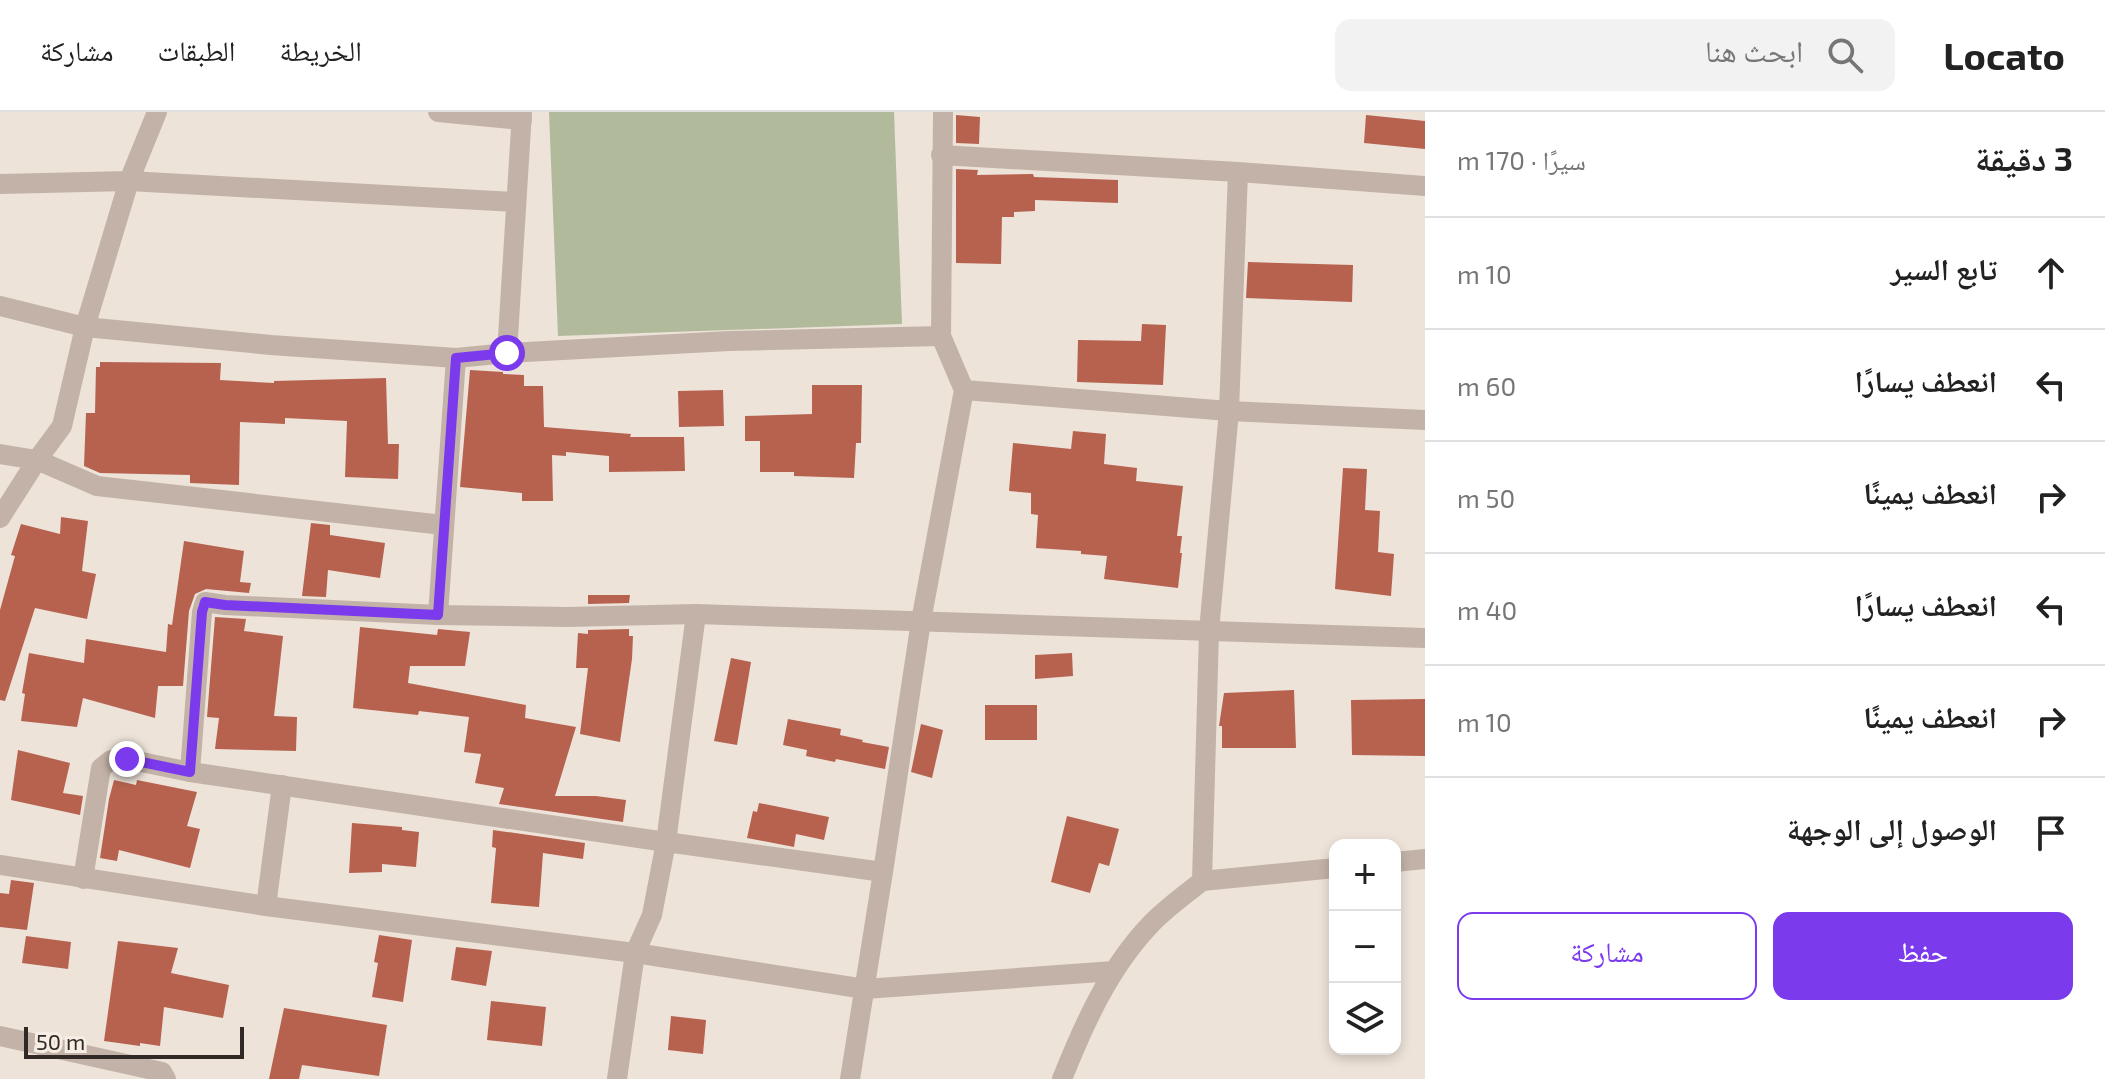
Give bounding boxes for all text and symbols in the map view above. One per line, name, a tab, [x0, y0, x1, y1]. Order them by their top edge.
search box	[1335, 19, 1895, 91]
text: ابحث هنا	[1705, 32, 1803, 68]
text: Locato	[1943, 32, 2065, 78]
text: مشاركة	[40, 33, 114, 67]
text: الطبقات	[158, 33, 235, 67]
text: الخريطة	[279, 33, 362, 67]
icon: search	[1823, 33, 1867, 77]
text: 3 دقيقة	[1975, 137, 2073, 178]
text: سيرًا · 170 m	[1457, 144, 1586, 175]
text: تابع السير	[1890, 250, 1997, 286]
icon: ahead	[2029, 251, 2073, 295]
text: 10 m	[1457, 258, 1512, 289]
route start	[489, 335, 525, 371]
text: انعطف يسارًا	[1855, 362, 1997, 398]
icon: left	[2029, 363, 2073, 407]
text: 60 m	[1457, 370, 1516, 401]
text: انعطف يمينًا	[1863, 474, 1997, 510]
icon: right	[2029, 475, 2073, 519]
text: 50 m	[1457, 482, 1515, 513]
text: انعطف يسارًا	[1855, 586, 1997, 622]
icon: left	[2029, 587, 2073, 631]
text: 40 m	[1457, 594, 1517, 625]
text: انعطف يمينًا	[1863, 698, 1997, 734]
icon: right	[2029, 699, 2073, 743]
text: 10 m	[1457, 706, 1512, 737]
route end	[109, 741, 145, 777]
text: الوصول إلى الوجهة	[1787, 810, 1997, 846]
icon: arrive	[2029, 811, 2073, 855]
map controls	[1329, 839, 1401, 1055]
button: +	[1329, 839, 1401, 911]
button: −	[1329, 911, 1401, 983]
button: مشاركة	[1457, 912, 1757, 1000]
button: حفظ	[1773, 912, 2073, 1000]
button: layers	[1329, 983, 1401, 1055]
scale bar	[24, 1023, 244, 1059]
text: 50 m	[36, 1028, 85, 1054]

